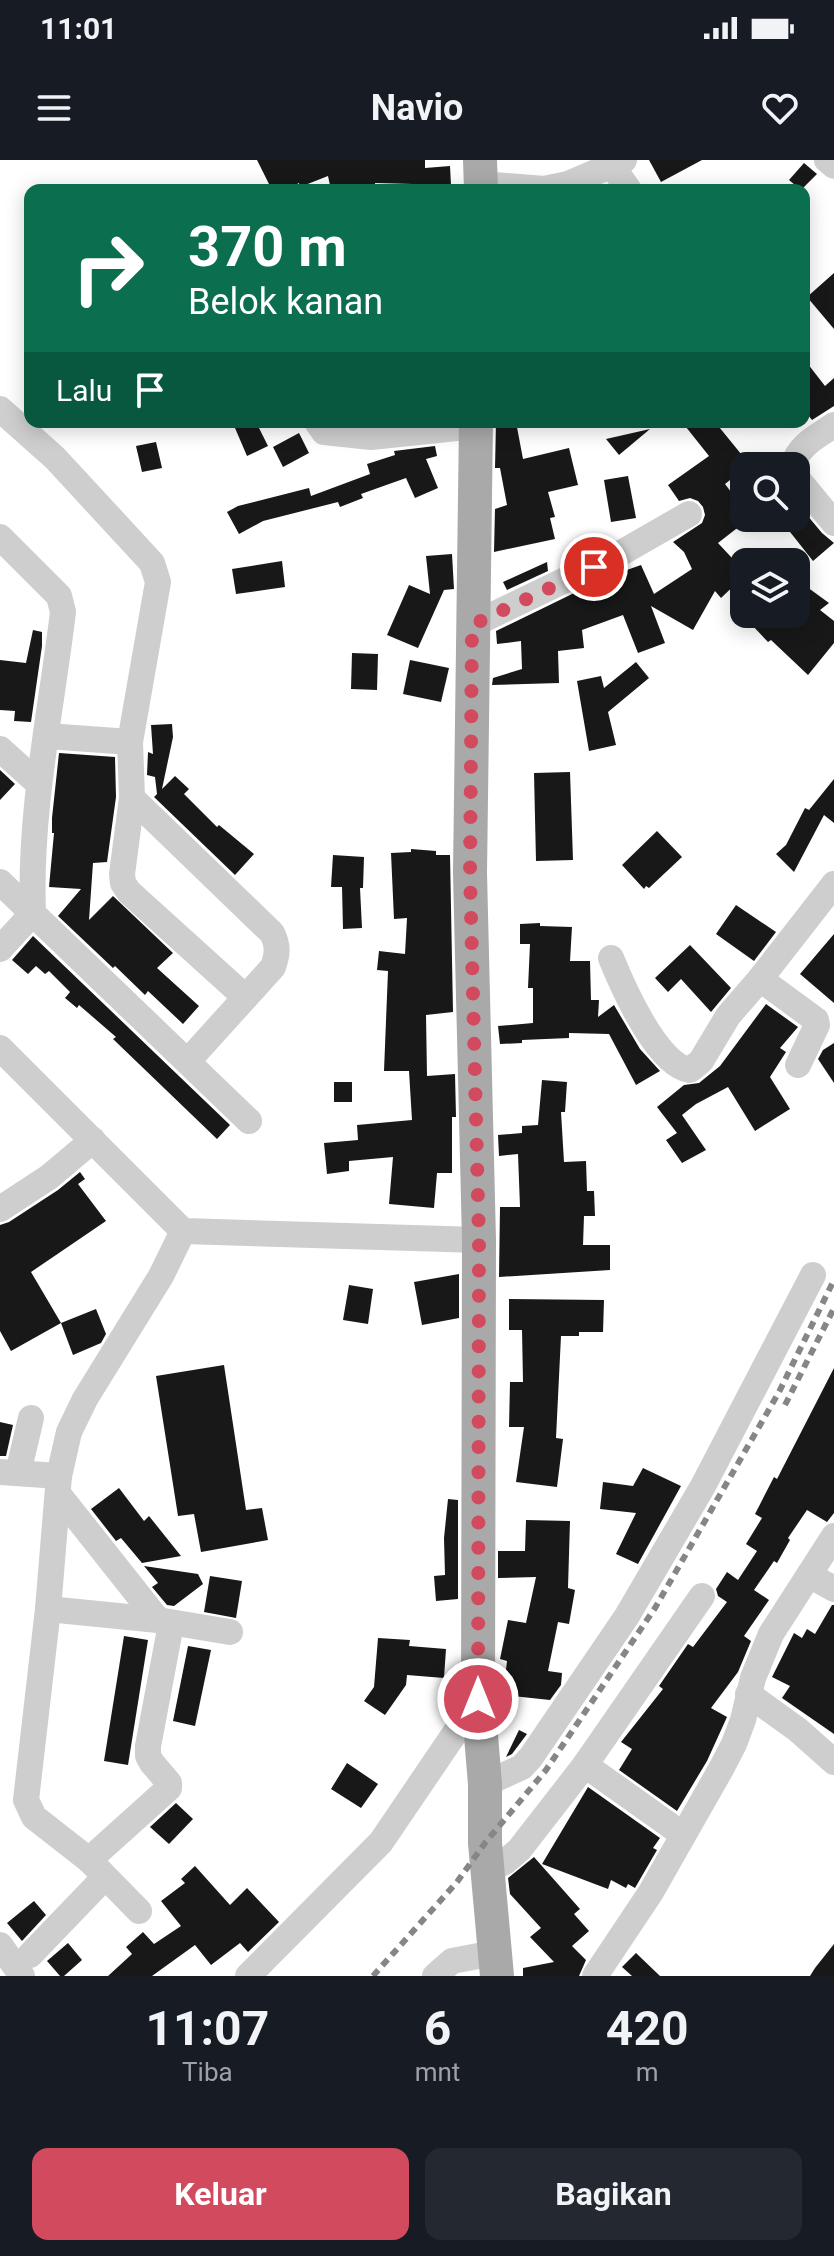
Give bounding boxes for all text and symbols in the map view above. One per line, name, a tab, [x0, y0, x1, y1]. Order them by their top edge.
text: 11:01	[40, 11, 117, 46]
icon: menu	[32, 86, 76, 130]
icon: heart	[758, 86, 802, 130]
text: Navio	[371, 87, 463, 129]
text: 370 m	[188, 214, 347, 280]
icon: right	[56, 216, 160, 320]
text: Belok kanan	[188, 281, 383, 323]
icon: arrive	[128, 368, 172, 412]
text: Lalu	[56, 373, 112, 408]
map controls	[730, 452, 810, 628]
button: search	[730, 452, 810, 532]
pin	[560, 533, 628, 601]
icon: arrive	[572, 545, 616, 589]
button: layers	[730, 548, 810, 628]
position arrow	[436, 1657, 520, 1741]
text: 11:07	[146, 2000, 269, 2057]
text: 6	[424, 2000, 451, 2057]
text: 420	[606, 2000, 688, 2057]
text: Tiba	[182, 2057, 233, 2087]
text: mnt	[415, 2057, 460, 2087]
text: m	[636, 2057, 659, 2087]
button: Keluar	[32, 2148, 409, 2240]
button: Bagikan	[425, 2148, 802, 2240]

